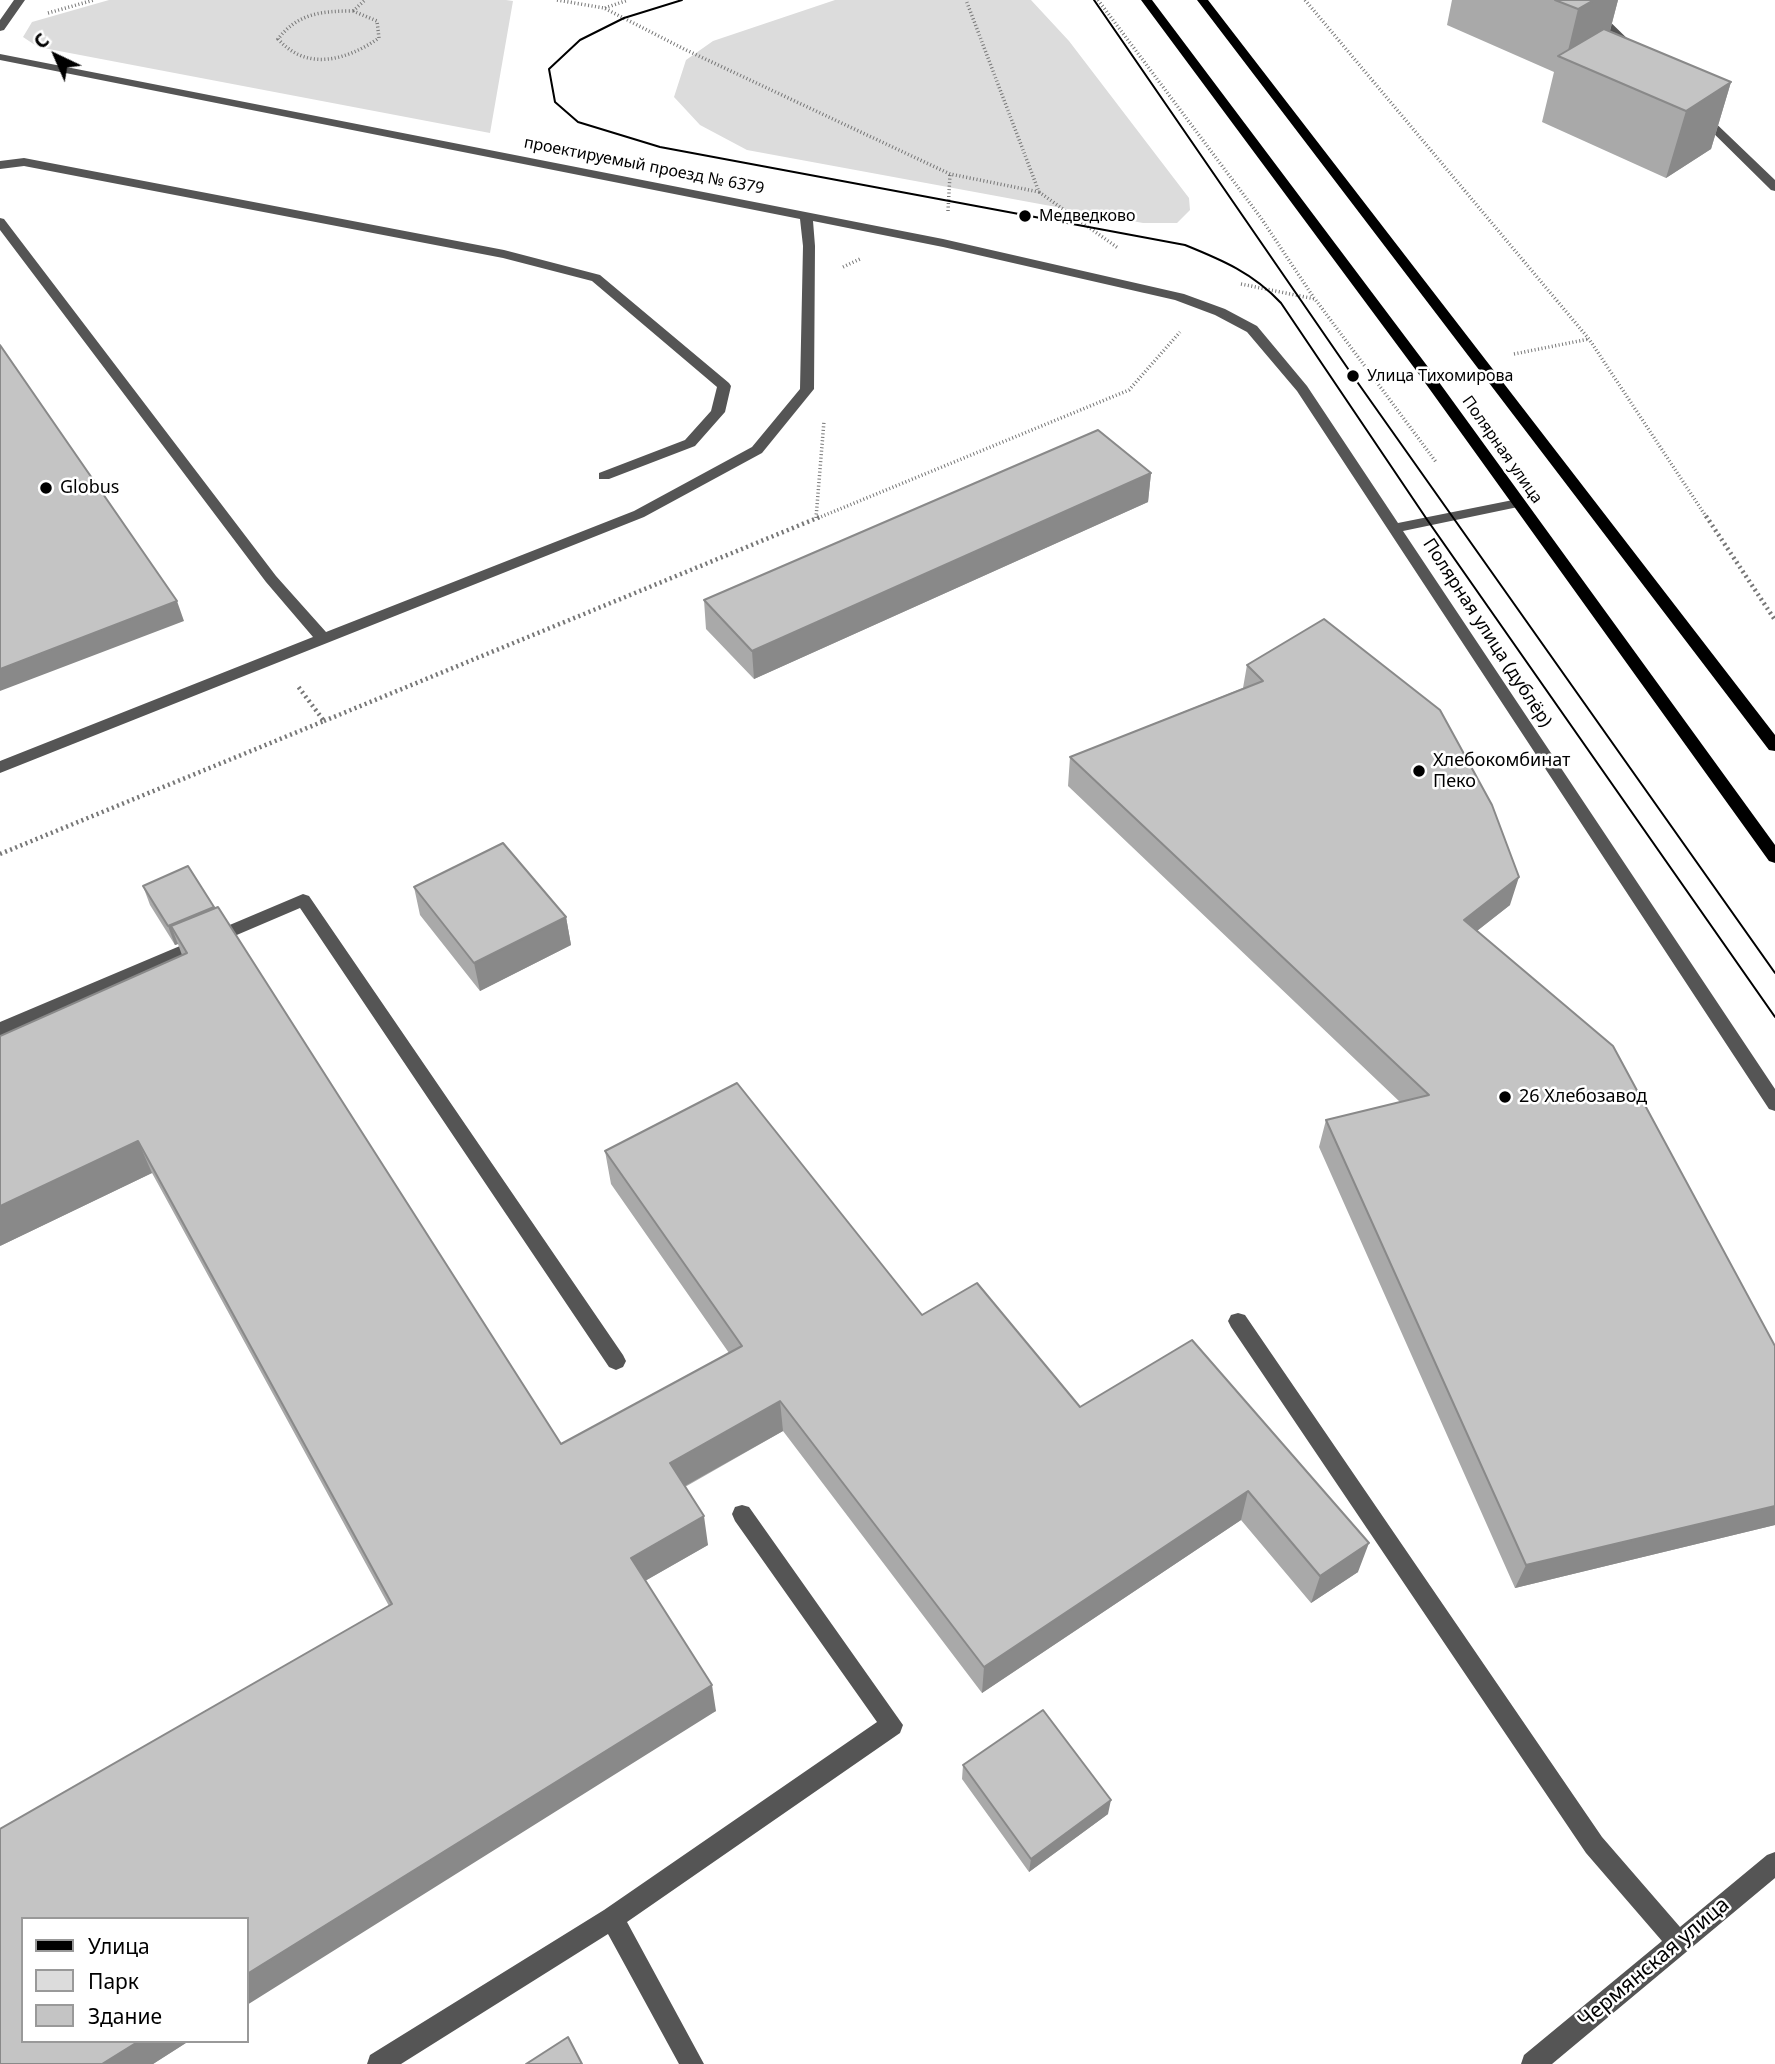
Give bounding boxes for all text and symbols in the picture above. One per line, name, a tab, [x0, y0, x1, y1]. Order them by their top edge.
north arrow	[21, 21, 91, 91]
text: С	[28, 27, 55, 55]
street label: проектируемый проезд № 6379	[522, 133, 766, 199]
place label: Медведково	[1039, 206, 1135, 226]
marker: Медведково	[1017, 208, 1033, 224]
place label: Улица Тихомирова	[1367, 366, 1513, 386]
marker: Улица Тихомирова	[1345, 368, 1361, 384]
street label: Полярная улица	[1458, 392, 1546, 508]
place label: Globus	[60, 477, 119, 499]
marker: Globus	[38, 480, 54, 496]
street label: Полярная улица (дублёр)	[1418, 535, 1556, 731]
place label: Хлебокомбинат Пеко	[1433, 750, 1570, 792]
marker: Хлебокомбинат Пеко	[1411, 763, 1427, 779]
place label: 26 Хлебозавод	[1519, 1086, 1647, 1108]
marker: 26 Хлебозавод	[1497, 1089, 1513, 1105]
street label: Чермянская улица	[1573, 1892, 1735, 2034]
legend	[21, 1917, 248, 2043]
text: Улица	[88, 1932, 150, 1960]
text: Парк	[88, 1967, 139, 1995]
text: Здание	[88, 2002, 162, 2030]

